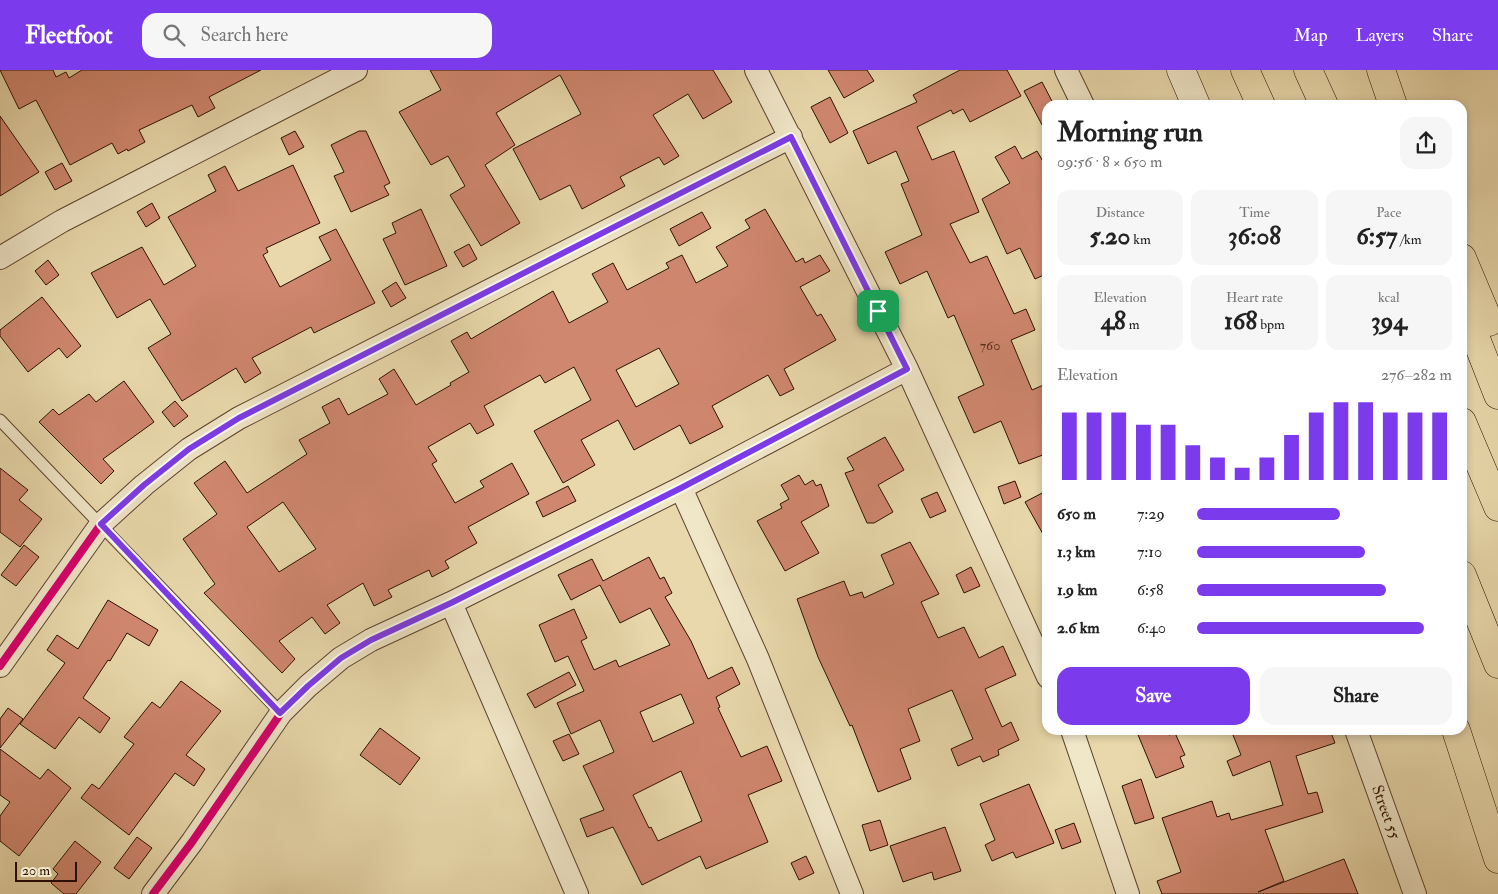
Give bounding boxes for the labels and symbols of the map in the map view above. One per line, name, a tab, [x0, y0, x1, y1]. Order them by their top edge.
pin	[857, 290, 899, 332]
house number: 760	[980, 337, 1000, 354]
street label: Street 55	[1367, 782, 1405, 842]
scale bar	[15, 859, 78, 882]

